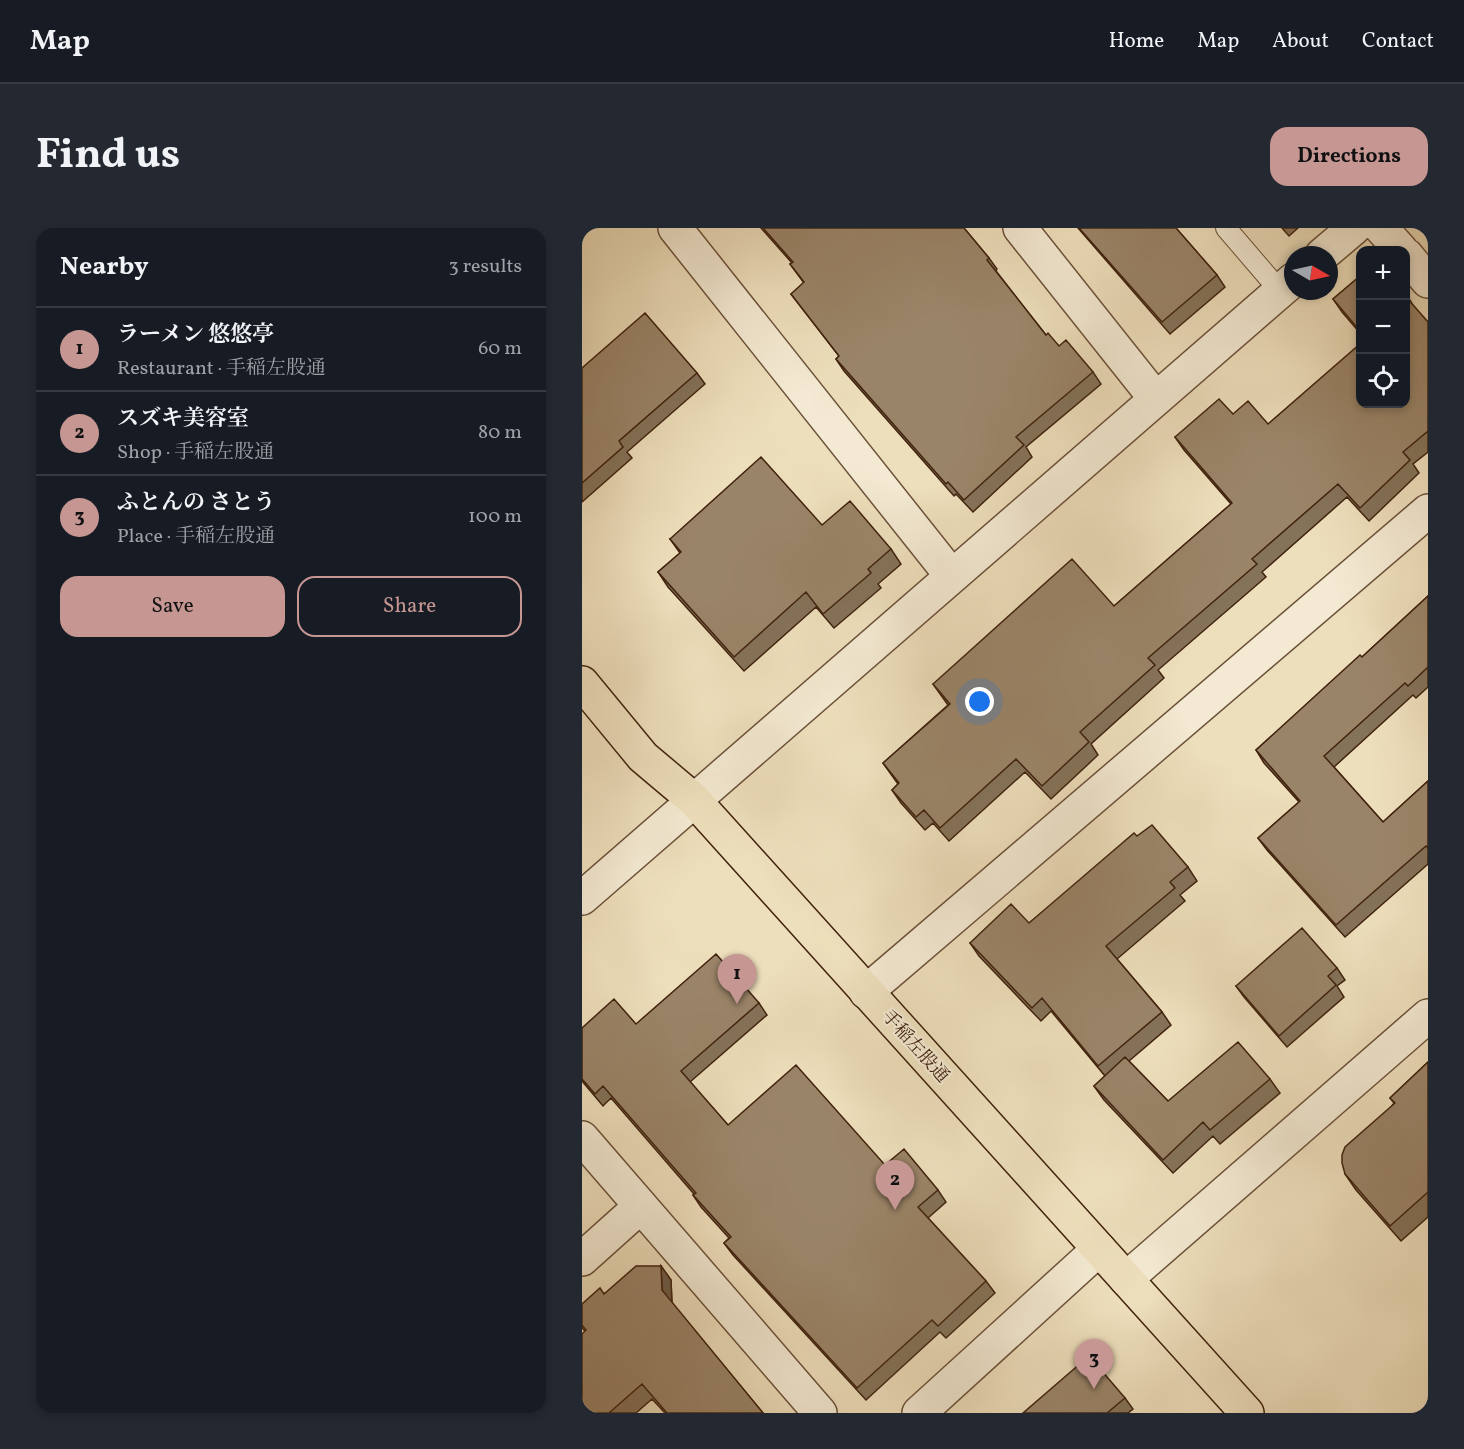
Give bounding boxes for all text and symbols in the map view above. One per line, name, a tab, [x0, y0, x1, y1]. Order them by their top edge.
text: Map	[30, 22, 90, 61]
text: Home	[1109, 27, 1164, 56]
text: Map	[1197, 27, 1239, 56]
text: About	[1272, 27, 1329, 56]
text: Contact	[1362, 27, 1434, 56]
text: Find us	[36, 127, 180, 186]
button: Directions	[1270, 127, 1428, 186]
north arrow	[1284, 246, 1338, 300]
map controls	[1356, 246, 1410, 408]
button: +	[1356, 246, 1410, 300]
text: Nearby	[60, 249, 149, 285]
text: 3 results	[448, 253, 522, 281]
button: −	[1356, 300, 1410, 354]
text: ラーメン 悠悠亭	[117, 320, 274, 351]
text: 1	[75, 335, 84, 363]
text: 60 m	[478, 335, 522, 363]
button: locate	[1356, 354, 1410, 408]
text: Restaurant · 手稲左股通	[117, 355, 326, 383]
text: スズキ美容室	[117, 404, 249, 435]
text: 2	[74, 419, 85, 447]
text: 80 m	[478, 419, 522, 447]
text: Shop · 手稲左股通	[117, 439, 274, 467]
text: ふとんの さとう	[117, 488, 275, 519]
text: 3	[74, 503, 85, 531]
text: 100 m	[468, 503, 522, 531]
text: Place · 手稲左股通	[117, 523, 275, 551]
button: Save	[60, 576, 285, 637]
button: Share	[297, 576, 522, 637]
your location	[965, 687, 994, 716]
pin: 1	[718, 954, 756, 1004]
street label: 手稲左股通	[875, 1005, 954, 1089]
pin: 2	[876, 1160, 914, 1210]
pin: 3	[1074, 1340, 1114, 1389]

